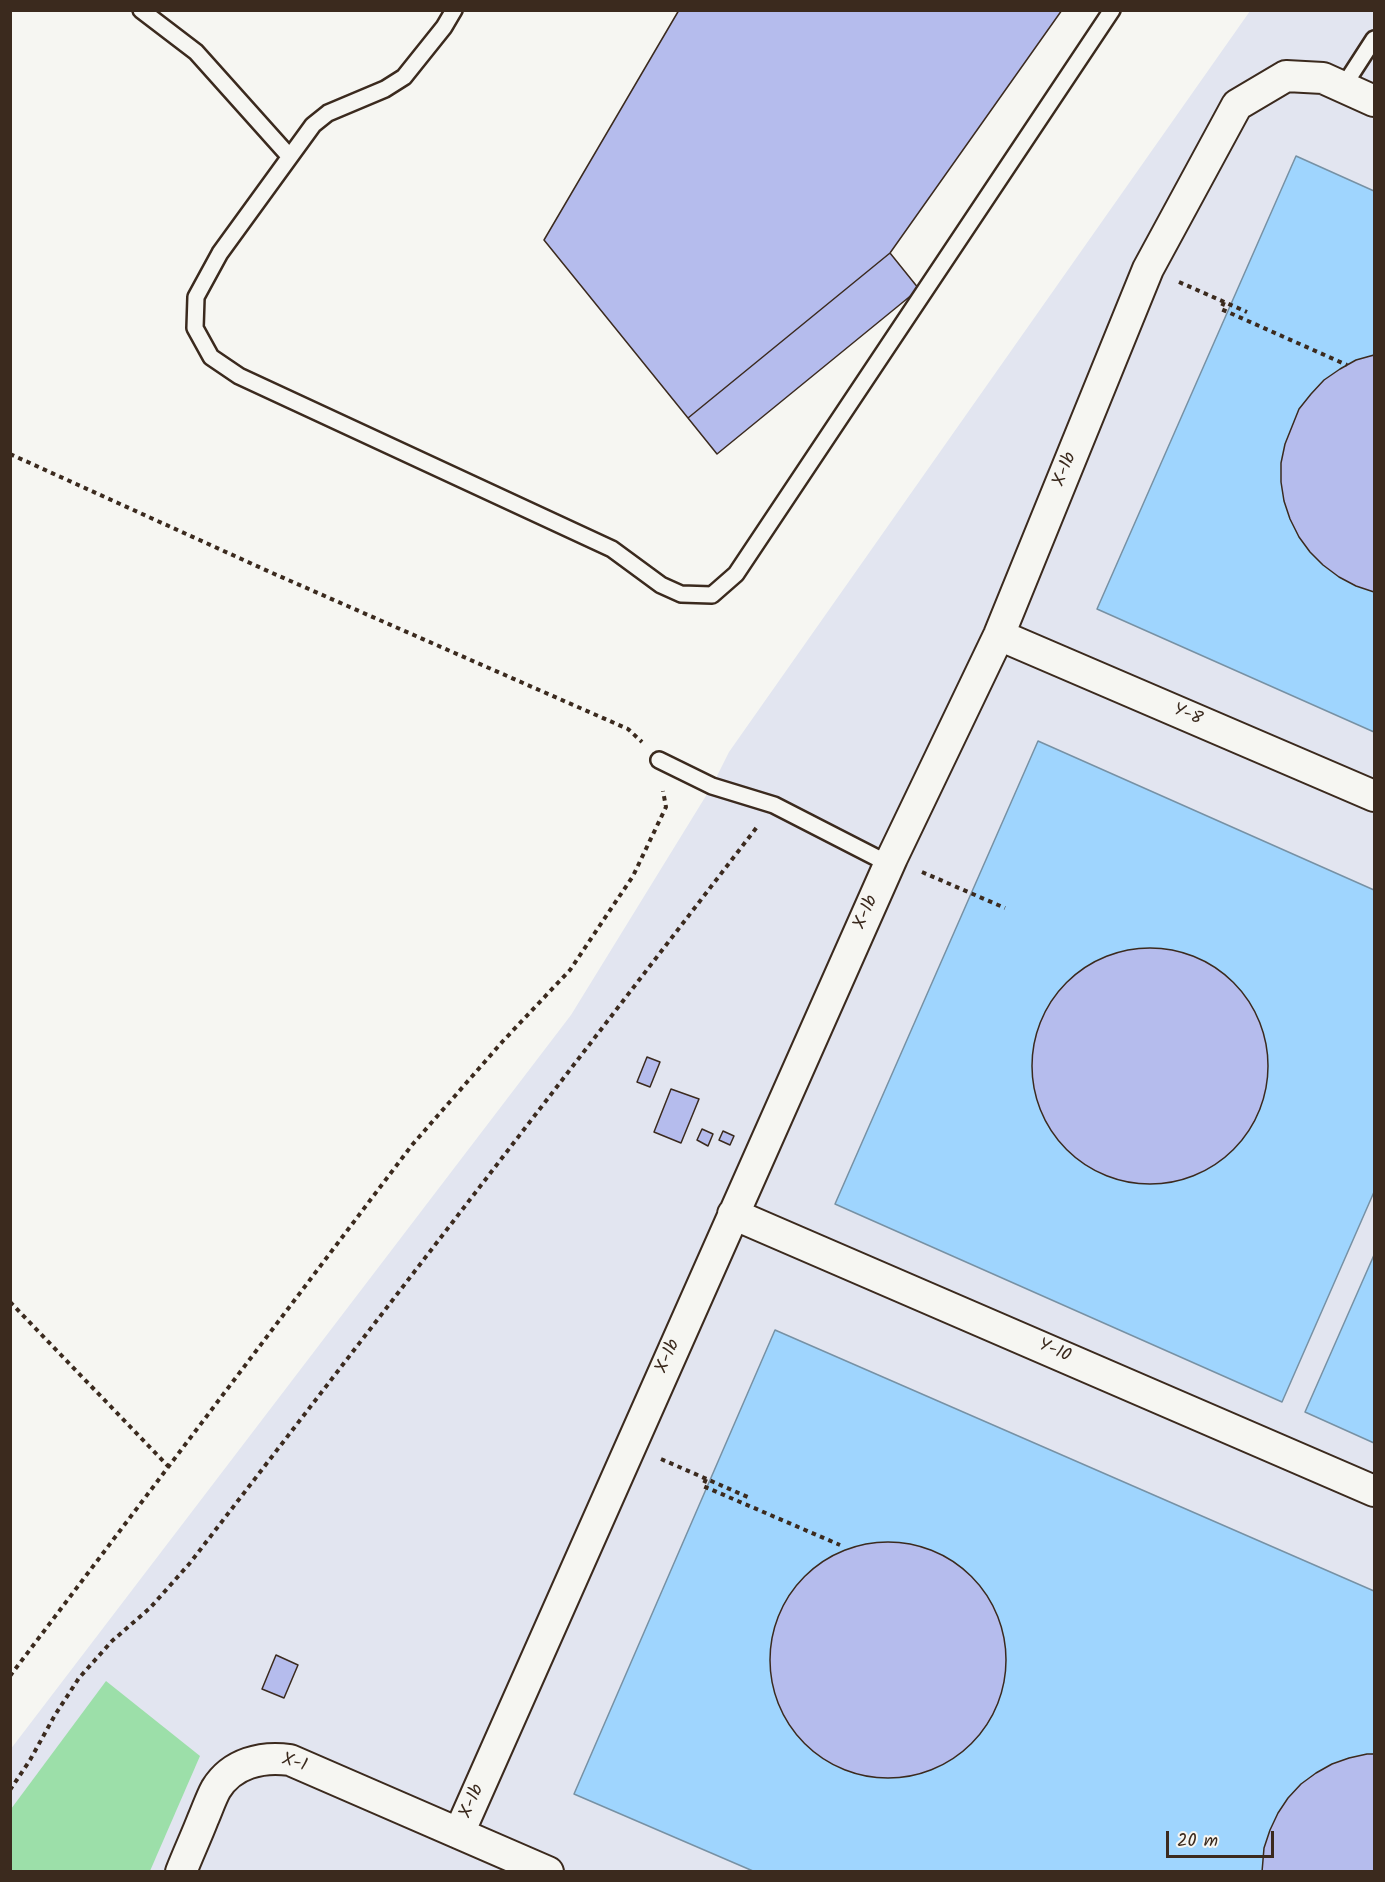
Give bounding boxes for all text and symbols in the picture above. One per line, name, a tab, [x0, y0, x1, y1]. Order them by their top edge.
street label: X-1b	[1050, 450, 1082, 490]
street label: Y-8	[1169, 700, 1205, 732]
street label: X-1b	[850, 893, 884, 933]
street label: Y-10	[1034, 1336, 1074, 1368]
street label: X-1b	[652, 1337, 686, 1377]
street label: X-1	[279, 1750, 309, 1778]
street label: X-1b	[456, 1782, 490, 1822]
scale bar	[1169, 1819, 1277, 1857]
text: 20 m	[1177, 1827, 1218, 1856]

